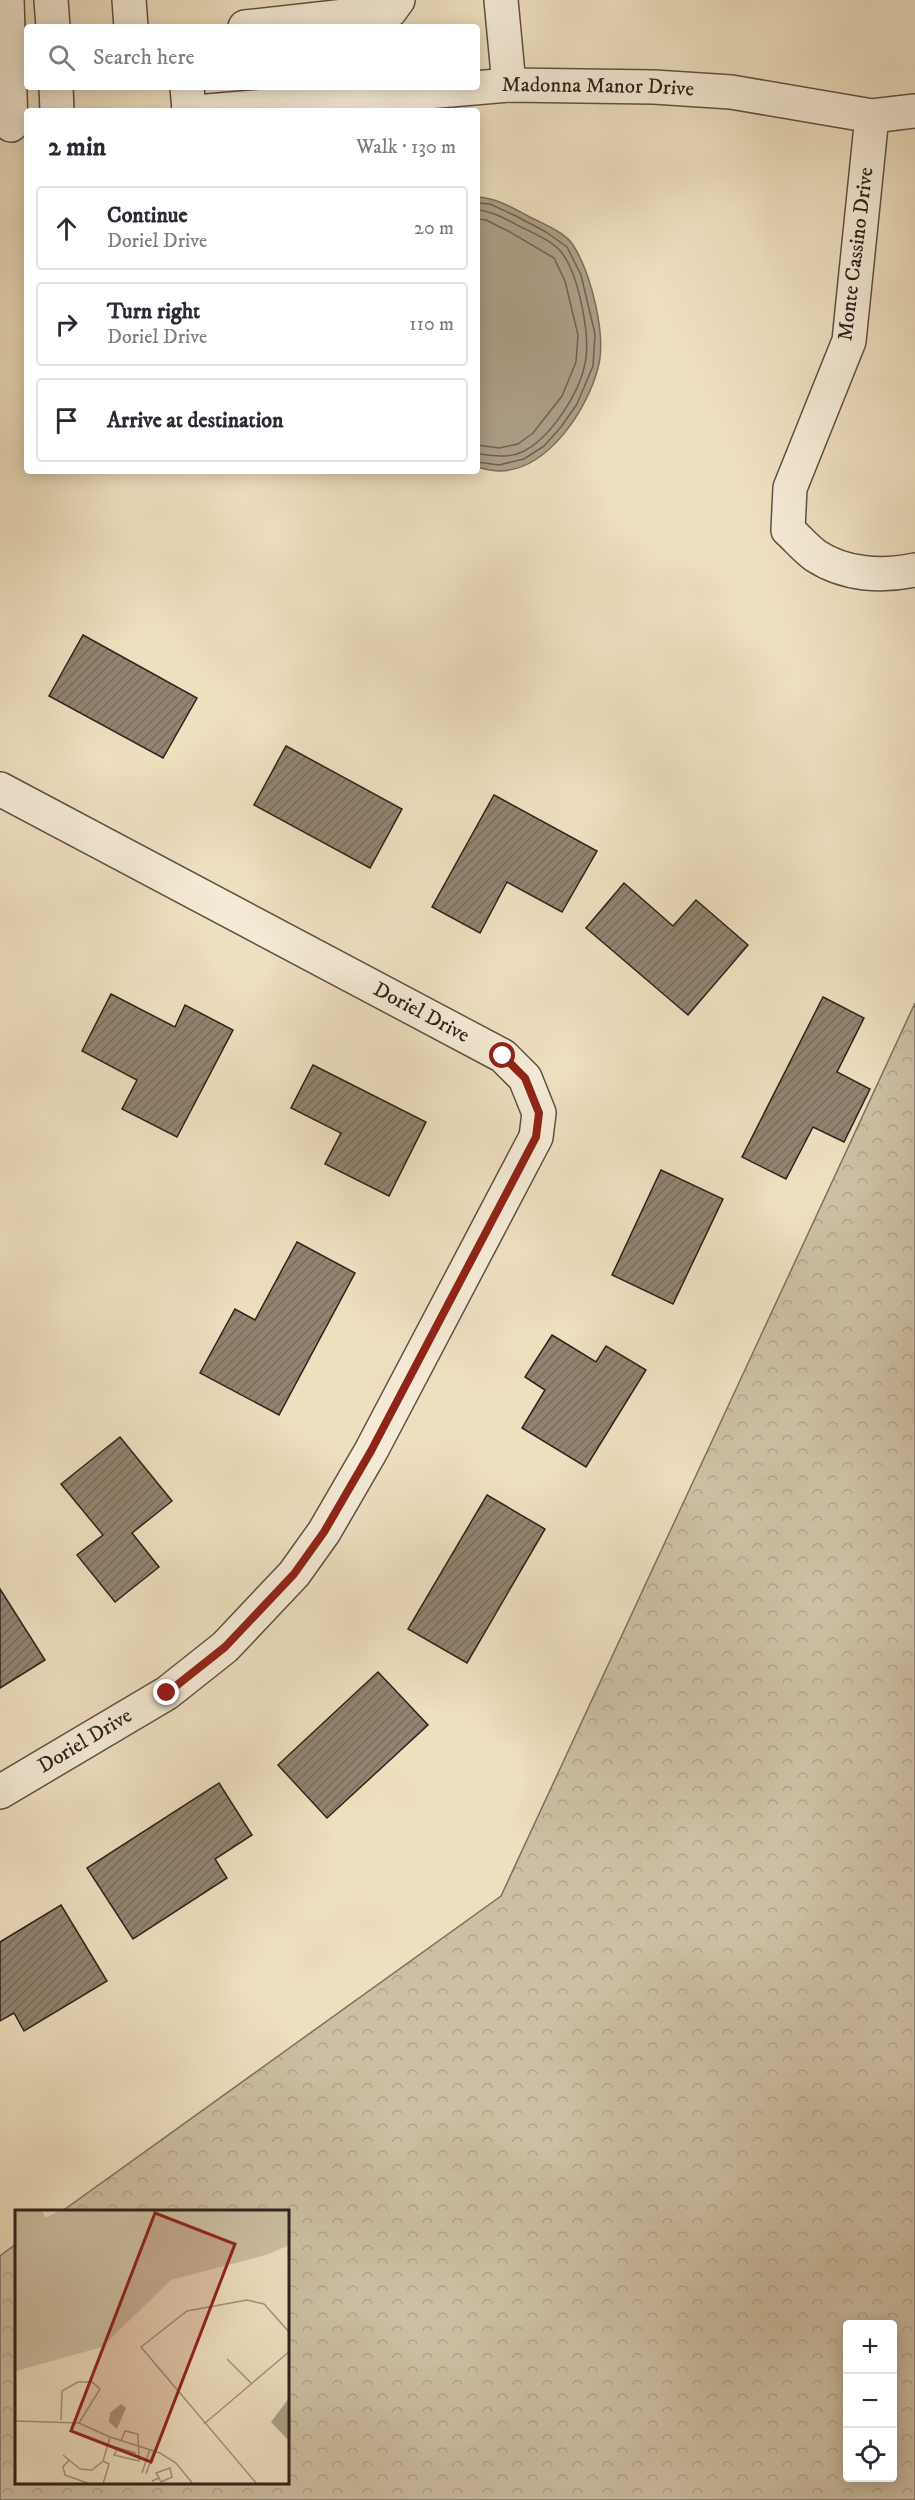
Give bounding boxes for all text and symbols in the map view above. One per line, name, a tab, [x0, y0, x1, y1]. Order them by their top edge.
search box	[24, 24, 480, 90]
icon: search	[45, 41, 78, 74]
text: Search here	[93, 44, 195, 71]
street label: Madonna Manor Drive	[501, 72, 695, 103]
text: 2 min	[48, 131, 106, 164]
text: Walk · 130 m	[356, 135, 456, 160]
street label: Monte Cassino Drive	[832, 165, 880, 342]
text: Continue	[107, 202, 188, 229]
icon: ahead	[50, 212, 83, 245]
text: 20 m	[414, 216, 454, 241]
text: Doriel Drive	[107, 229, 207, 254]
text: Turn right	[107, 298, 200, 325]
icon: right	[50, 308, 83, 341]
text: 110 m	[409, 312, 454, 337]
text: Doriel Drive	[107, 325, 207, 350]
icon: arrive	[50, 404, 83, 437]
text: Arrive at destination	[107, 407, 284, 434]
street label: Doriel Drive	[369, 976, 474, 1049]
route start	[489, 1042, 515, 1068]
route end	[153, 1679, 179, 1705]
street label: Doriel Drive	[33, 1703, 137, 1779]
inset map	[15, 2210, 290, 2485]
map controls	[843, 2320, 897, 2482]
button: +	[843, 2320, 897, 2374]
button: −	[843, 2374, 897, 2428]
button: locate	[843, 2428, 897, 2482]

